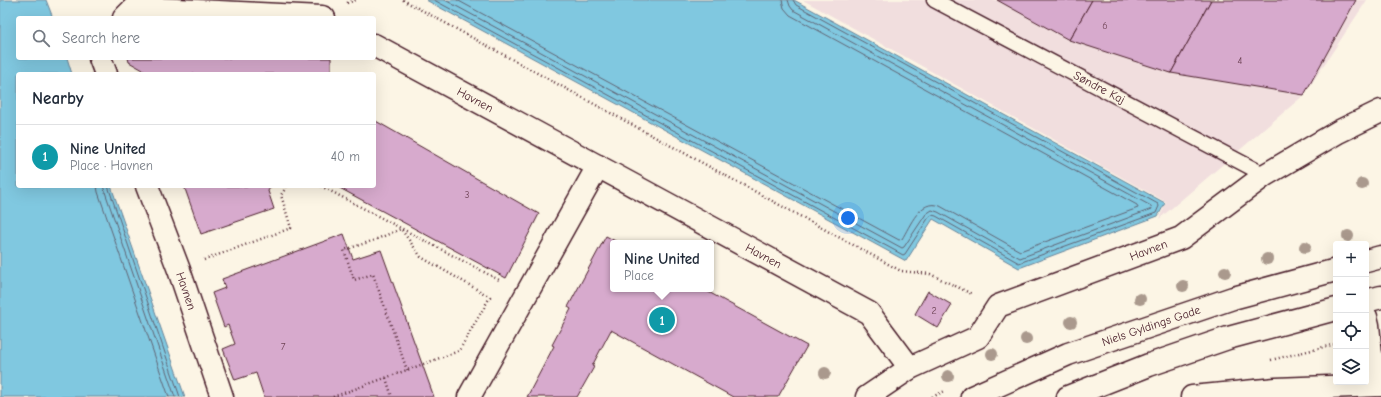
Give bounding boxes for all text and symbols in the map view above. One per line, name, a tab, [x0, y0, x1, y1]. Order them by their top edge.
search box	[16, 16, 376, 60]
house number: 6	[1102, 20, 1108, 32]
icon: search	[30, 27, 52, 49]
text: Search here	[62, 29, 140, 47]
house number: 4	[1238, 55, 1243, 67]
street label: Søndre Kaj	[1071, 68, 1128, 107]
street label: Havnen	[455, 84, 496, 115]
text: Nearby	[32, 89, 83, 108]
text: Nine United	[70, 140, 146, 158]
text: 1	[42, 149, 48, 164]
text: 40 m	[331, 149, 360, 164]
text: Place · Havnen	[70, 158, 153, 173]
house number: 3	[464, 189, 470, 201]
your location	[838, 208, 858, 228]
street label: Havnen	[1128, 237, 1169, 263]
popup	[610, 240, 714, 292]
street label: Havnen	[743, 240, 784, 271]
map controls	[1333, 241, 1369, 385]
button: +	[1333, 241, 1369, 277]
text: Nine United	[624, 250, 700, 268]
text: Place	[624, 268, 654, 283]
street label: Havnen	[173, 270, 199, 312]
button: −	[1333, 277, 1369, 313]
street label: Niels Gyldings Gade	[1100, 303, 1202, 349]
pin: 1	[649, 305, 675, 335]
house number: 2	[931, 305, 937, 317]
button: locate	[1333, 313, 1369, 349]
house number: 7	[281, 341, 286, 353]
button: layers	[1333, 349, 1369, 385]

